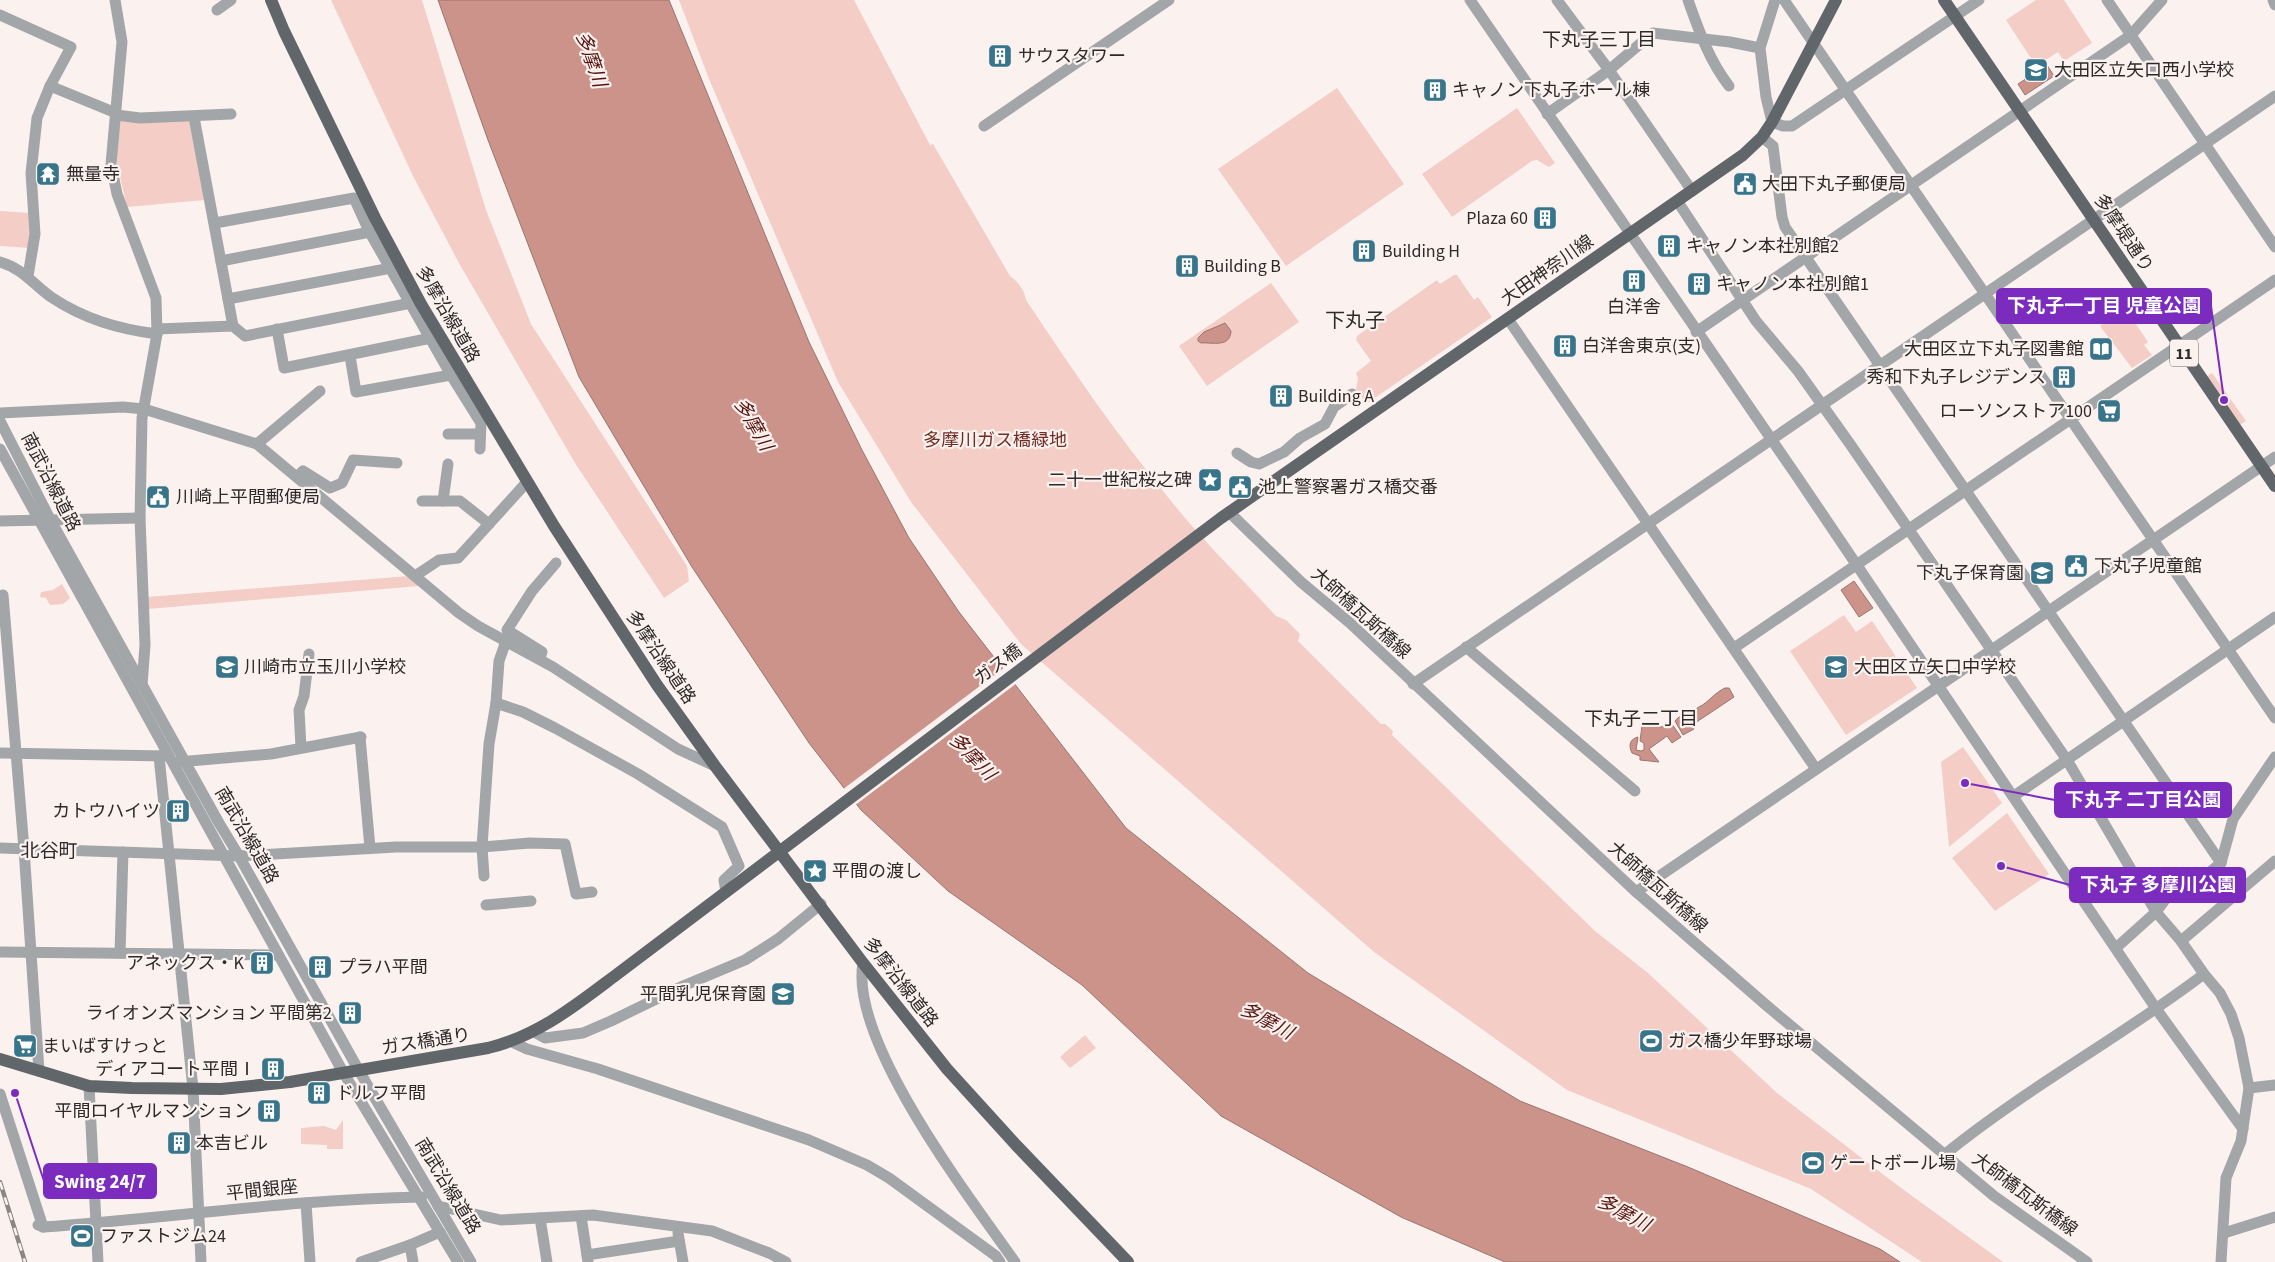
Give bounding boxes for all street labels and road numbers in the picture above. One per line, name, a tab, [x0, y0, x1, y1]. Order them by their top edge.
street label: 多摩堤通り	[2088, 189, 2159, 278]
street label: 大田神奈川線	[1496, 229, 1599, 312]
street label: 多摩沿線道路	[410, 261, 485, 367]
road number: 11	[2170, 339, 2198, 366]
street label: 南武沿線道路	[15, 428, 86, 536]
street label: 大師橋瓦斯橋線	[1305, 562, 1416, 665]
street label: 多摩沿線道路	[620, 606, 701, 709]
street label: ガス橋	[969, 638, 1027, 691]
street label: 南武沿線道路	[209, 782, 284, 888]
street label: 大師橋瓦斯橋線	[1602, 836, 1713, 939]
street label: 多摩沿線道路	[858, 932, 944, 1033]
street label: ガス橋通り	[380, 1022, 472, 1061]
street label: 南武沿線道路	[409, 1134, 486, 1239]
street label: 大師橋瓦斯橋線	[1967, 1147, 2083, 1242]
street label: 平間銀座	[225, 1174, 299, 1207]

